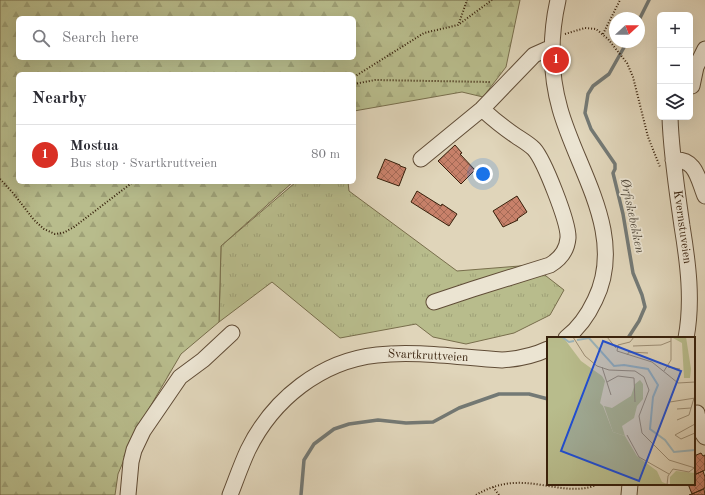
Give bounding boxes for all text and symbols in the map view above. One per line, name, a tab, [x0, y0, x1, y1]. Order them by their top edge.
north arrow	[609, 12, 645, 48]
map controls	[657, 12, 693, 120]
button: +	[657, 12, 693, 48]
search box	[16, 16, 356, 60]
icon: search	[30, 27, 52, 49]
text: Search here	[62, 31, 139, 46]
pin: 1	[543, 45, 569, 75]
button: −	[657, 48, 693, 84]
button: layers	[657, 84, 693, 120]
text: Nearby	[32, 90, 87, 107]
text: Mostua	[70, 139, 119, 154]
text: 1	[41, 148, 49, 161]
text: 80 m	[311, 148, 340, 161]
text: Bus stop · Svartkruttveien	[70, 157, 217, 170]
your location	[473, 164, 493, 184]
water label: Ørfiskebekken	[618, 177, 646, 255]
street label: Kvernstuveien	[671, 189, 693, 265]
inset map	[547, 337, 695, 485]
street label: Svartkruttveien	[387, 348, 469, 364]

